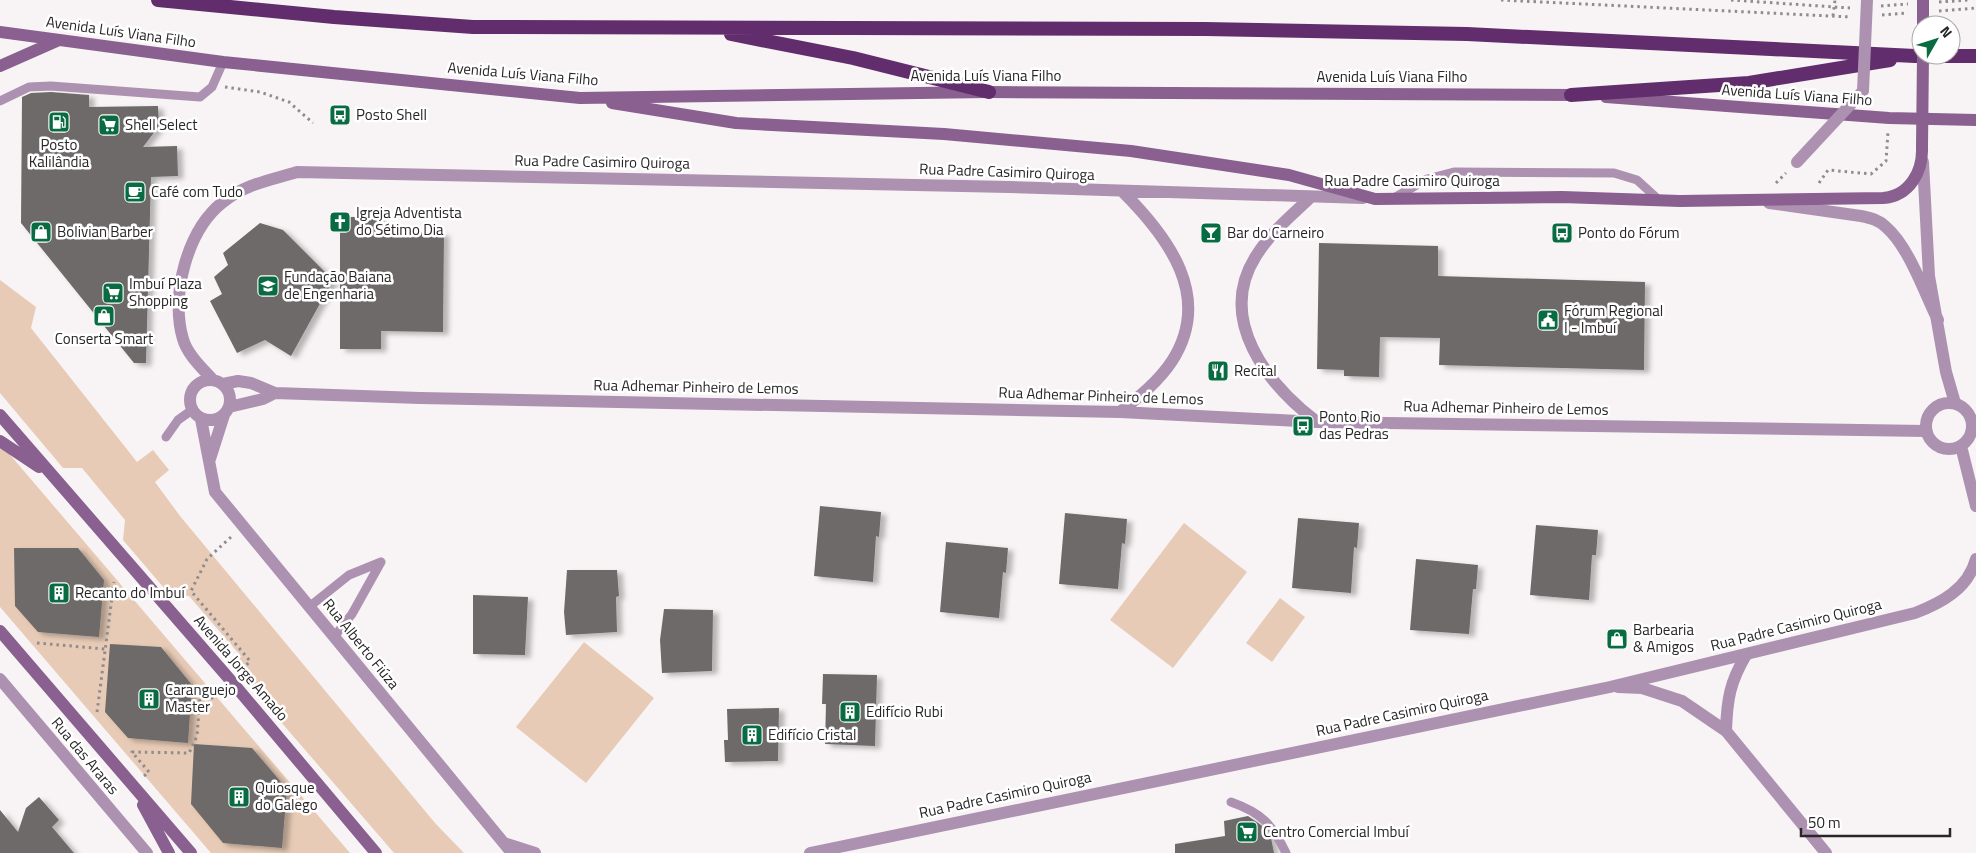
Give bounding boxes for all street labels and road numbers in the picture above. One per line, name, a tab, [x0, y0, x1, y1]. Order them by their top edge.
street label: Avenida Luís Viana Filho	[45, 10, 198, 53]
street label: Avenida Luís Viana Filho	[447, 55, 599, 92]
street label: Avenida Luís Viana Filho	[910, 64, 1062, 87]
street label: Avenida Luís Viana Filho	[1316, 65, 1468, 88]
street label: Avenida Luís Viana Filho	[1721, 78, 1873, 111]
street label: Rua Padre Casimiro Quiroga	[514, 148, 690, 175]
street label: Rua Padre Casimiro Quiroga	[919, 157, 1096, 186]
street label: Rua Padre Casimiro Quiroga	[1324, 169, 1500, 192]
street label: Rua Adhemar Pinheiro de Lemos	[593, 373, 799, 400]
street label: Rua Adhemar Pinheiro de Lemos	[998, 380, 1204, 411]
street label: Rua Adhemar Pinheiro de Lemos	[1403, 394, 1609, 421]
street label: Rua Padre Casimiro Quiroga	[1708, 592, 1884, 657]
street label: Rua Alberto Fiúza	[318, 593, 406, 694]
street label: Avenida Jorge Amado	[189, 610, 294, 726]
street label: Rua Padre Casimiro Quiroga	[1314, 683, 1491, 742]
street label: Rua das Araras	[46, 712, 125, 799]
street label: Rua Padre Casimiro Quiroga	[917, 765, 1094, 824]

